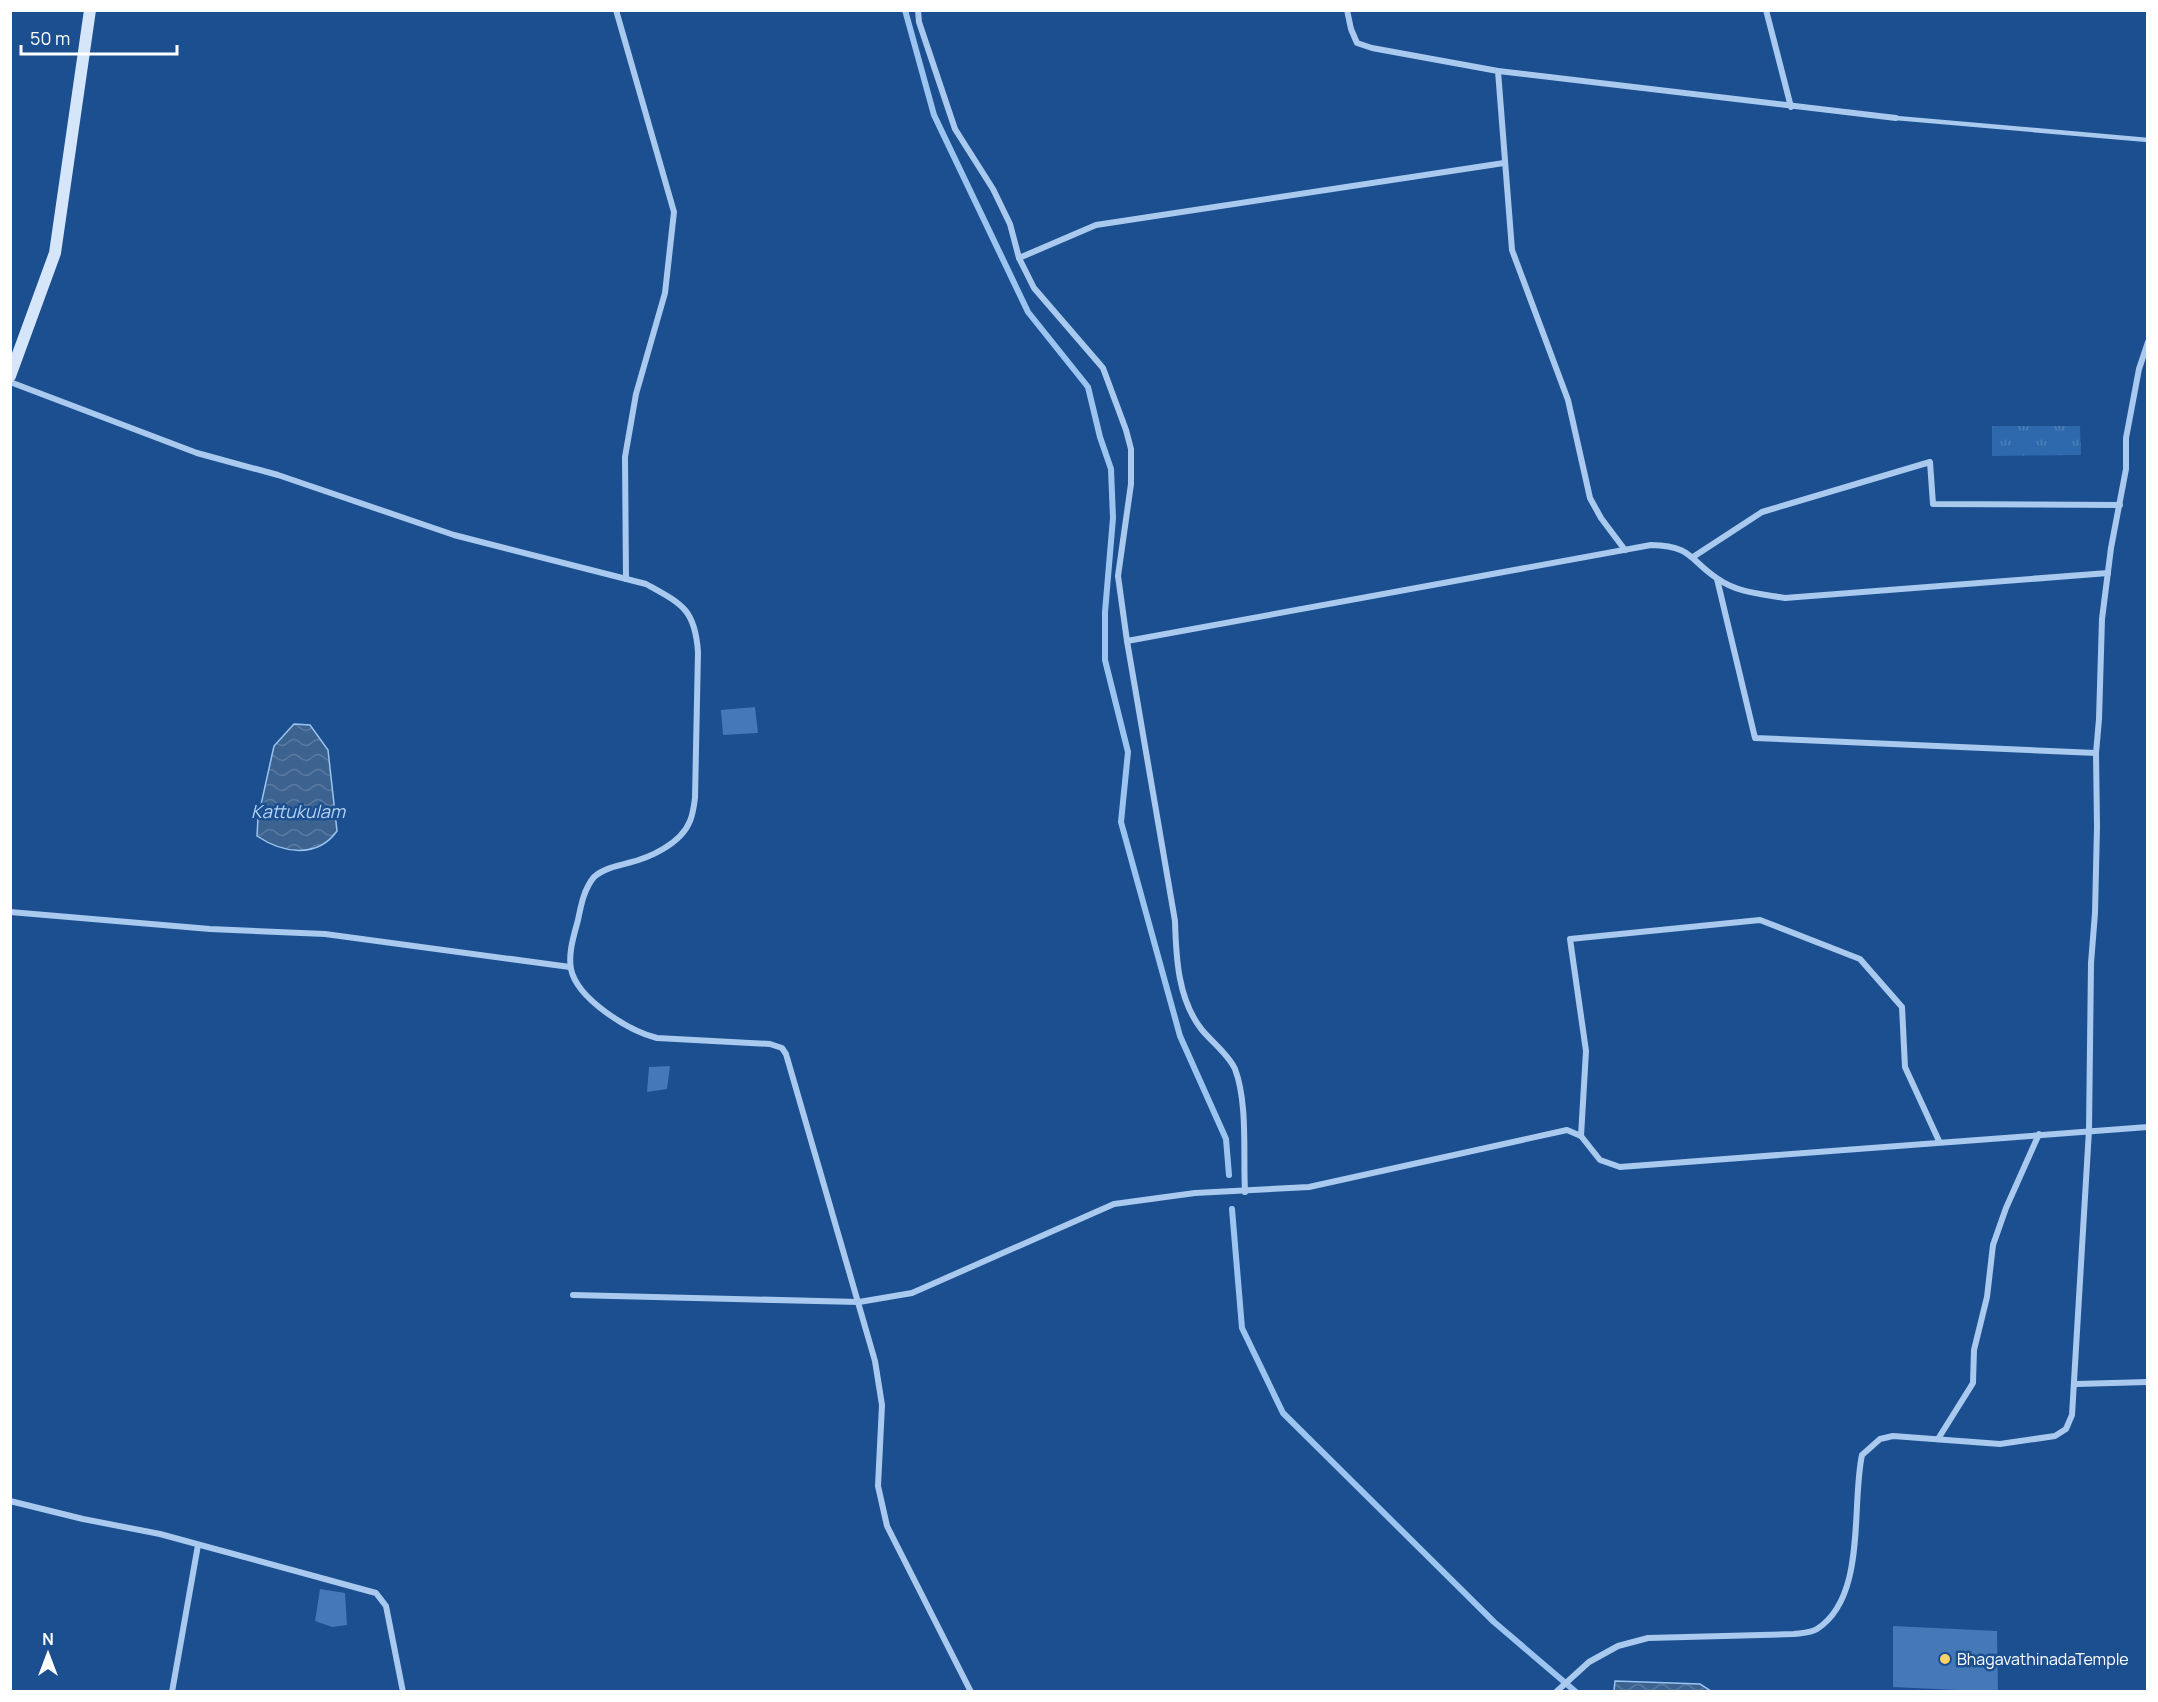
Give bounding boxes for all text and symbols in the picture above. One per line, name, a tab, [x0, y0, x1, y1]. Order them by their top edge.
scale bar	[21, 18, 177, 56]
text: 50 m	[30, 26, 70, 50]
water label: Kattukulam	[251, 799, 347, 823]
north arrow	[18, 1624, 78, 1684]
text: N	[42, 1628, 54, 1650]
place label: BhagavathinadaTemple	[1957, 1648, 2129, 1670]
marker: BhagavathinadaTemple	[1938, 1652, 1952, 1666]

